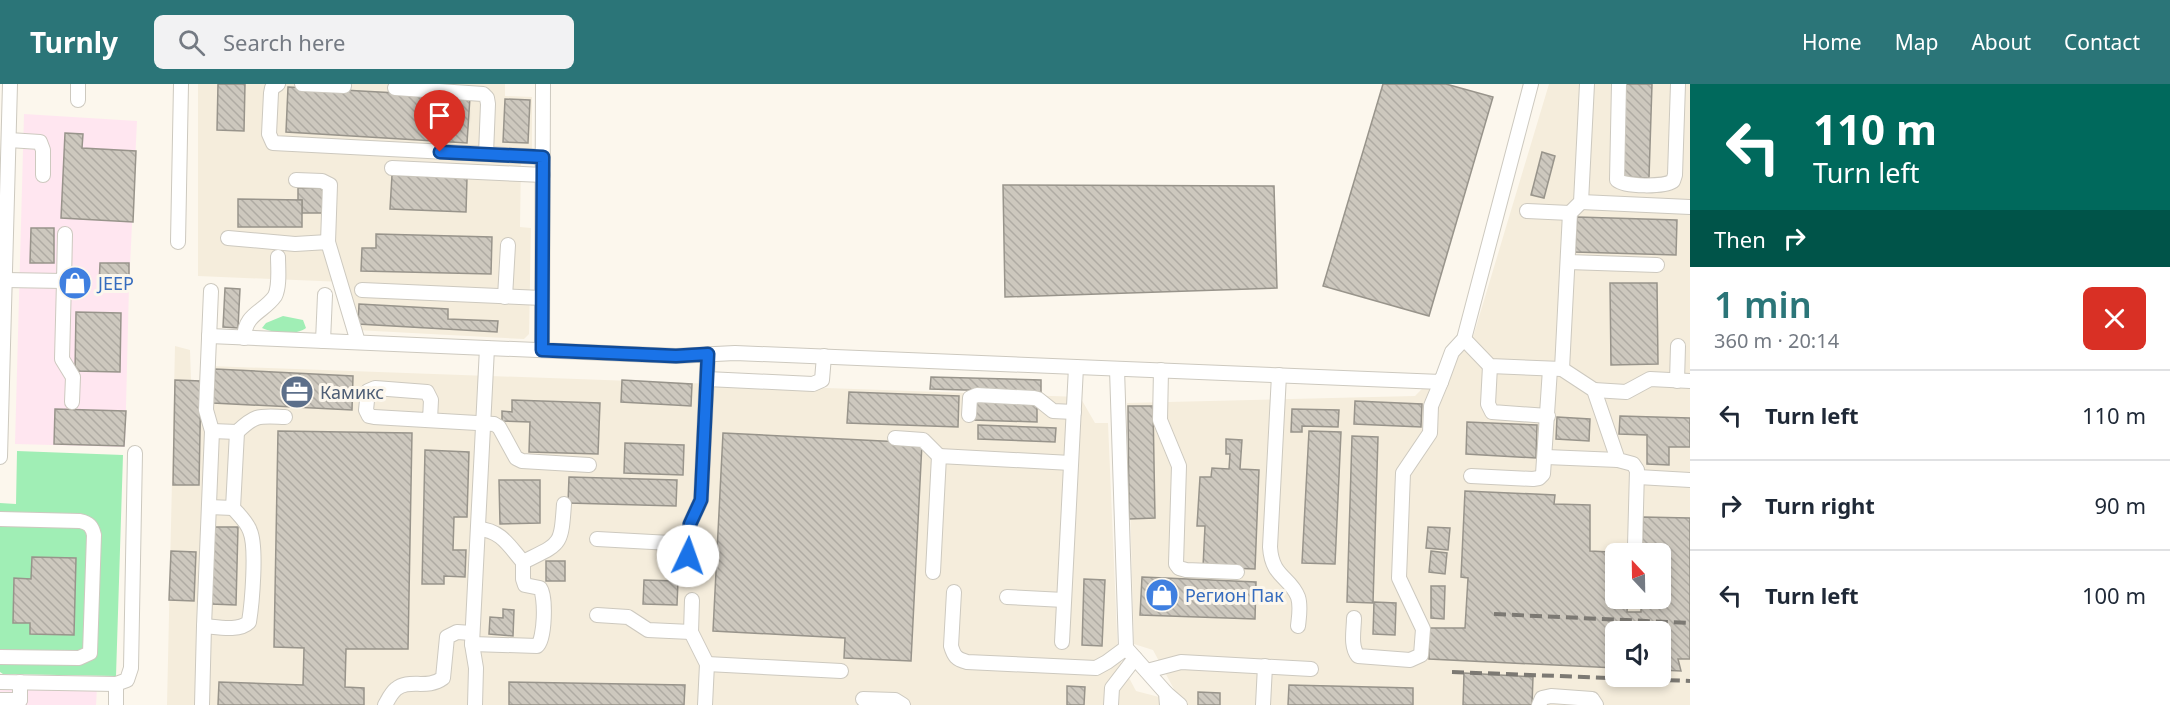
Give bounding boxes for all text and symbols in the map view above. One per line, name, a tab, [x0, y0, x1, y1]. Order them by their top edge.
search box	[154, 15, 574, 69]
text: Turnly	[30, 23, 118, 61]
icon: search	[175, 26, 208, 59]
text: Search here	[223, 27, 345, 57]
text: Home	[1802, 28, 1862, 56]
text: Map	[1895, 28, 1938, 56]
text: About	[1971, 28, 2031, 56]
text: Contact	[2064, 28, 2140, 56]
pin	[414, 90, 465, 152]
icon: arrive	[423, 99, 456, 132]
text: 110 m	[1813, 100, 1937, 157]
icon: left	[1714, 108, 1792, 186]
text: Turn left	[1813, 154, 1919, 191]
icon: right	[1778, 222, 1811, 255]
text: Then	[1714, 224, 1766, 254]
shop icon: JEEP	[57, 265, 93, 301]
place label: JEEP	[96, 271, 134, 295]
text: 1 min	[1714, 280, 1812, 329]
button: close	[2083, 287, 2146, 350]
text: 360 m · 20:14	[1714, 327, 1839, 354]
office icon: Камикс	[279, 374, 315, 410]
place label: Камикс	[320, 380, 384, 404]
icon: left	[1714, 399, 1747, 432]
text: Turn left	[1765, 400, 1859, 430]
text: 110 m	[2082, 400, 2146, 430]
icon: right	[1714, 489, 1747, 522]
text: Turn right	[1765, 490, 1875, 520]
text: 90 m	[2095, 490, 2146, 520]
position arrow	[656, 524, 720, 588]
north arrow	[1605, 543, 1671, 609]
map controls	[1605, 543, 1671, 687]
shop icon: Регион Пак	[1144, 577, 1180, 613]
icon: left	[1714, 579, 1747, 612]
text: Turn left	[1765, 580, 1859, 610]
text: 100 m	[2082, 580, 2146, 610]
place label: Регион Пак	[1185, 583, 1284, 607]
button: sound	[1605, 621, 1671, 687]

